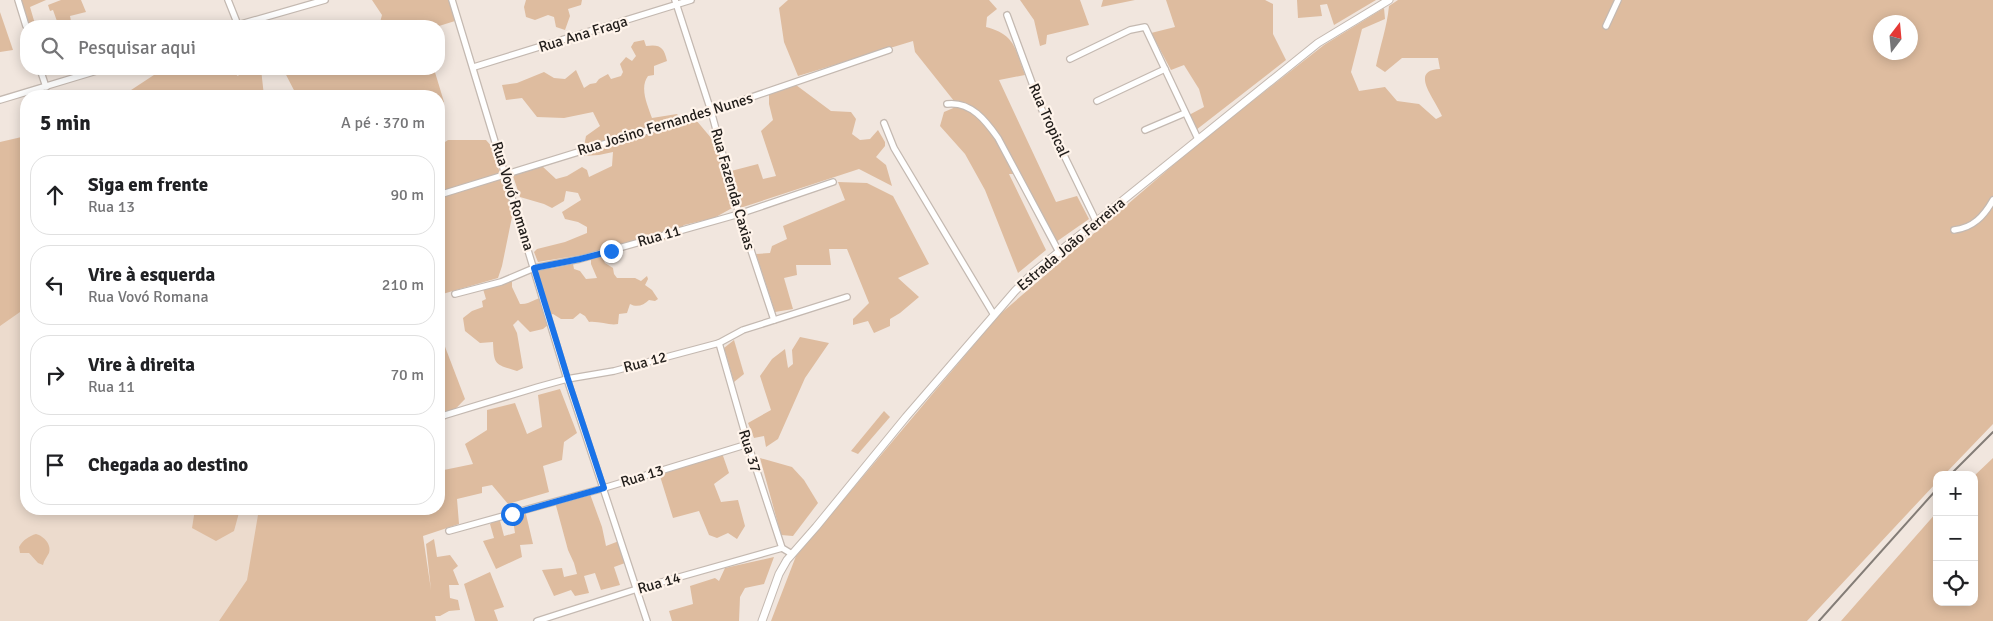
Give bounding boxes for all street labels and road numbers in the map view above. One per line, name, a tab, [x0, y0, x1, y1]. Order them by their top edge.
street label: Rua Ana Fraga	[536, 12, 630, 56]
street label: Rua Tropical	[1025, 80, 1073, 160]
street label: Rua Josino Fernandes Nunes	[575, 89, 755, 159]
street label: Rua Fazenda Caxias	[707, 126, 759, 252]
street label: Rua Vovó Romana	[488, 139, 538, 253]
street label: Estrada João Ferreira	[1013, 194, 1129, 294]
street label: Rua 11	[635, 221, 683, 251]
street label: Rua 12	[621, 348, 669, 376]
street label: Rua 37	[735, 427, 765, 475]
street label: Rua 13	[618, 461, 666, 491]
street label: Rua 14	[635, 568, 683, 598]

